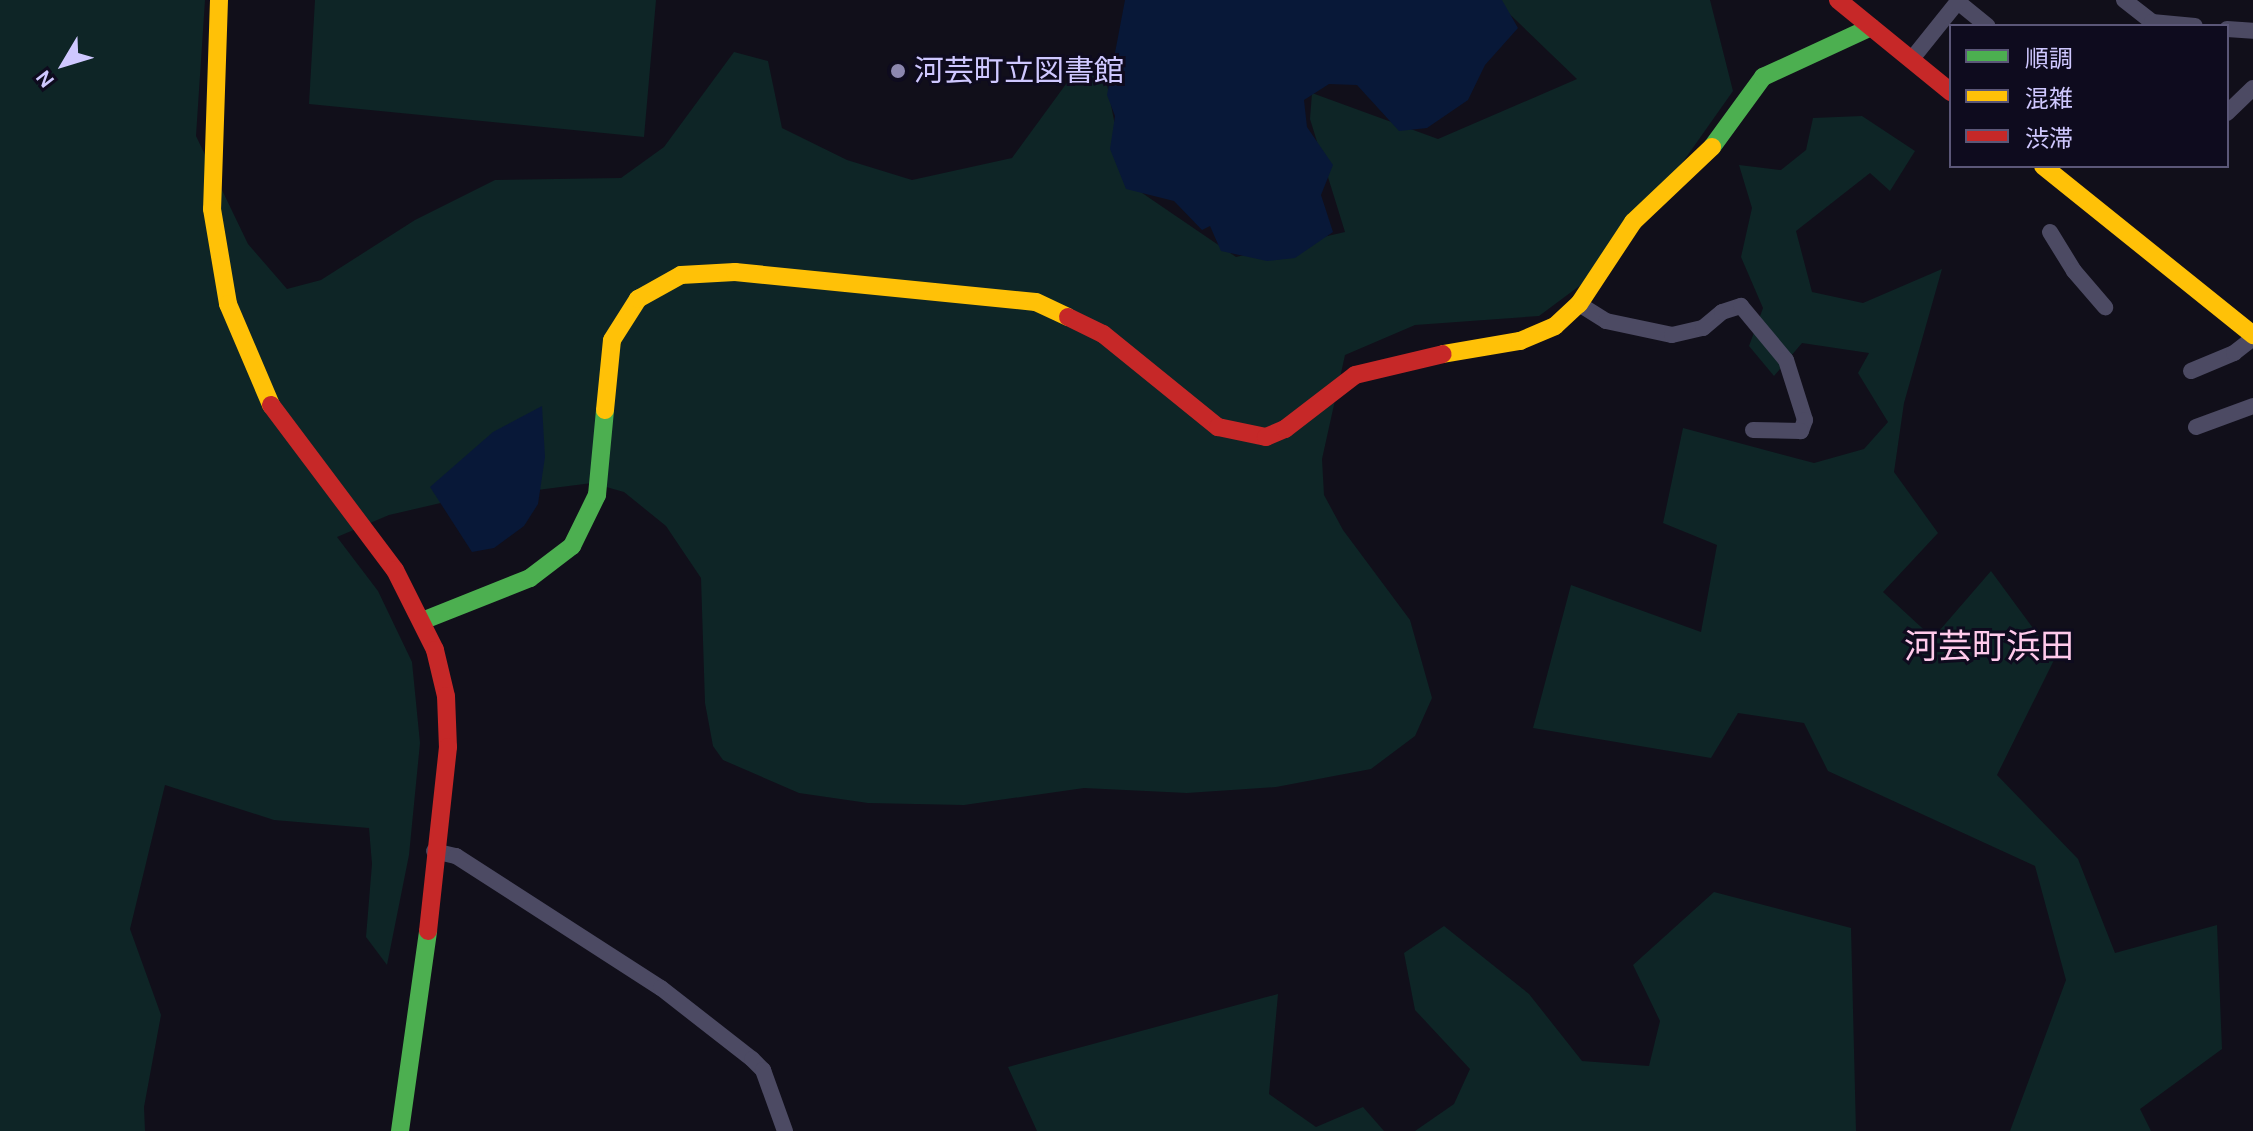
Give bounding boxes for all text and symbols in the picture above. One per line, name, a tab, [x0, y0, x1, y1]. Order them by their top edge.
north arrow	[24, 24, 104, 104]
legend	[1949, 24, 2229, 168]
text: 順調	[2025, 45, 2073, 73]
place label: 河芸町立図書館	[914, 53, 1124, 89]
marker: 河芸町立図書館	[889, 62, 907, 80]
text: N	[30, 65, 60, 93]
text: 混雑	[2025, 85, 2073, 113]
text: 渋滞	[2025, 125, 2073, 153]
district label: 河芸町浜田	[1904, 628, 2074, 668]

